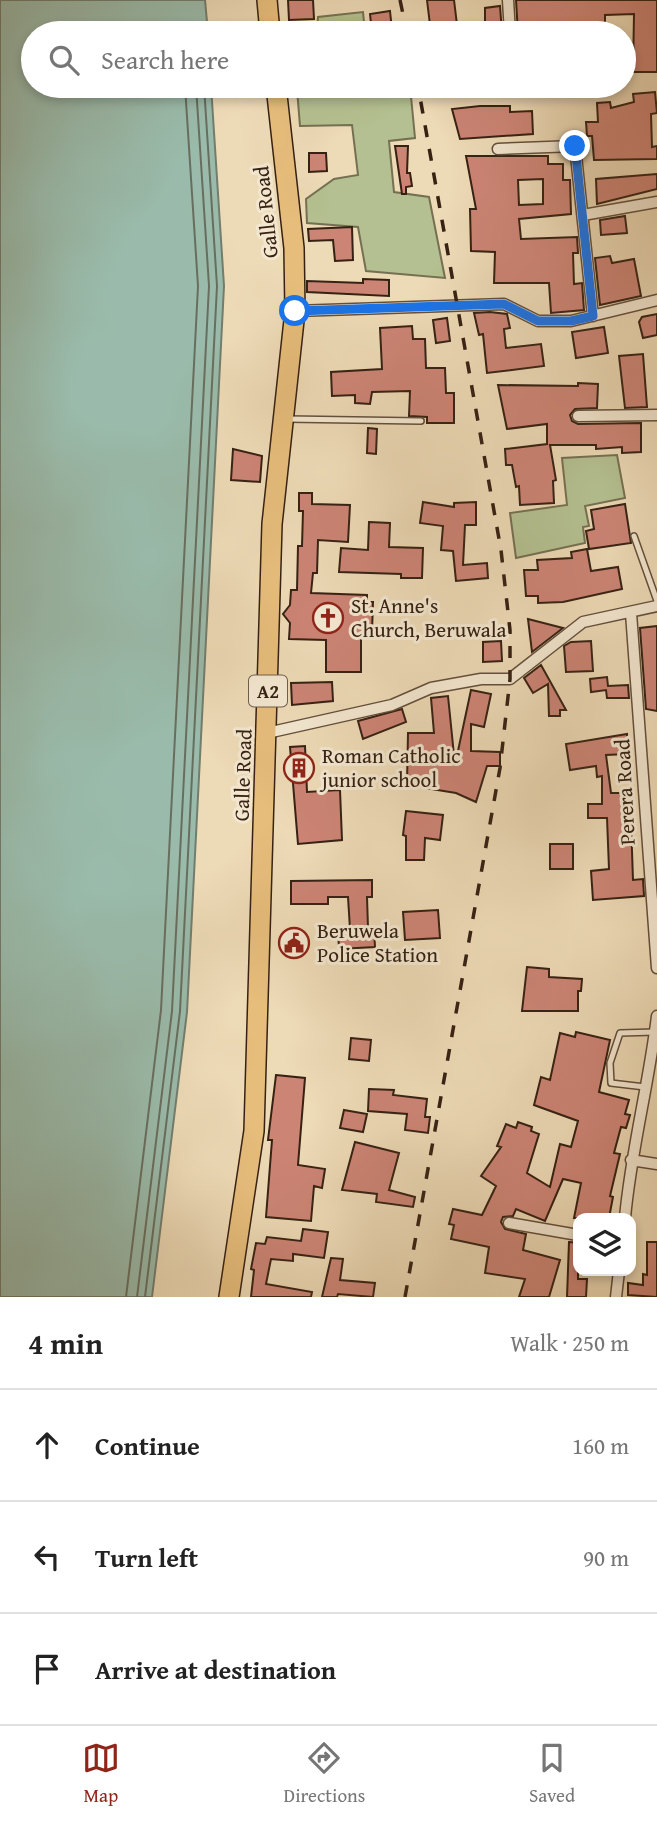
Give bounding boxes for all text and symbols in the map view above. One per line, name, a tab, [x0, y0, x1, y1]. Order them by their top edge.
search box	[21, 21, 636, 98]
text: Search here	[101, 40, 229, 79]
icon: search	[45, 41, 83, 79]
route end	[559, 130, 590, 161]
street label: Galle Road	[245, 164, 286, 260]
route start	[279, 295, 310, 326]
place label: St. Anne's Church, Beruwala	[351, 590, 507, 645]
church icon: St. Anne's Church, Beruwala	[311, 601, 345, 635]
road number: A2	[249, 676, 287, 706]
street label: Galle Road	[225, 727, 260, 822]
street label: Perera Road	[606, 737, 643, 846]
place label: Roman Catholic junior school	[319, 740, 461, 795]
building icon: Roman Catholic junior school	[282, 751, 316, 785]
place label: Beruwela Police Station	[317, 915, 438, 970]
public building icon: Beruwela Police Station	[277, 926, 311, 960]
map controls	[573, 1213, 636, 1276]
button: layers	[573, 1213, 636, 1276]
text: 4 min	[28, 1321, 103, 1365]
text: Walk · 250 m	[510, 1326, 629, 1359]
icon: ahead	[28, 1426, 66, 1464]
text: Continue	[95, 1426, 200, 1465]
text: 160 m	[572, 1429, 629, 1462]
icon: left	[28, 1538, 66, 1576]
text: Turn left	[95, 1538, 198, 1577]
text: 90 m	[583, 1541, 629, 1574]
icon: arrive	[28, 1650, 66, 1688]
text: Arrive at destination	[95, 1650, 336, 1689]
tab: Map	[82, 1739, 120, 1809]
tab: Directions	[284, 1739, 365, 1809]
tab: Saved	[529, 1739, 575, 1809]

